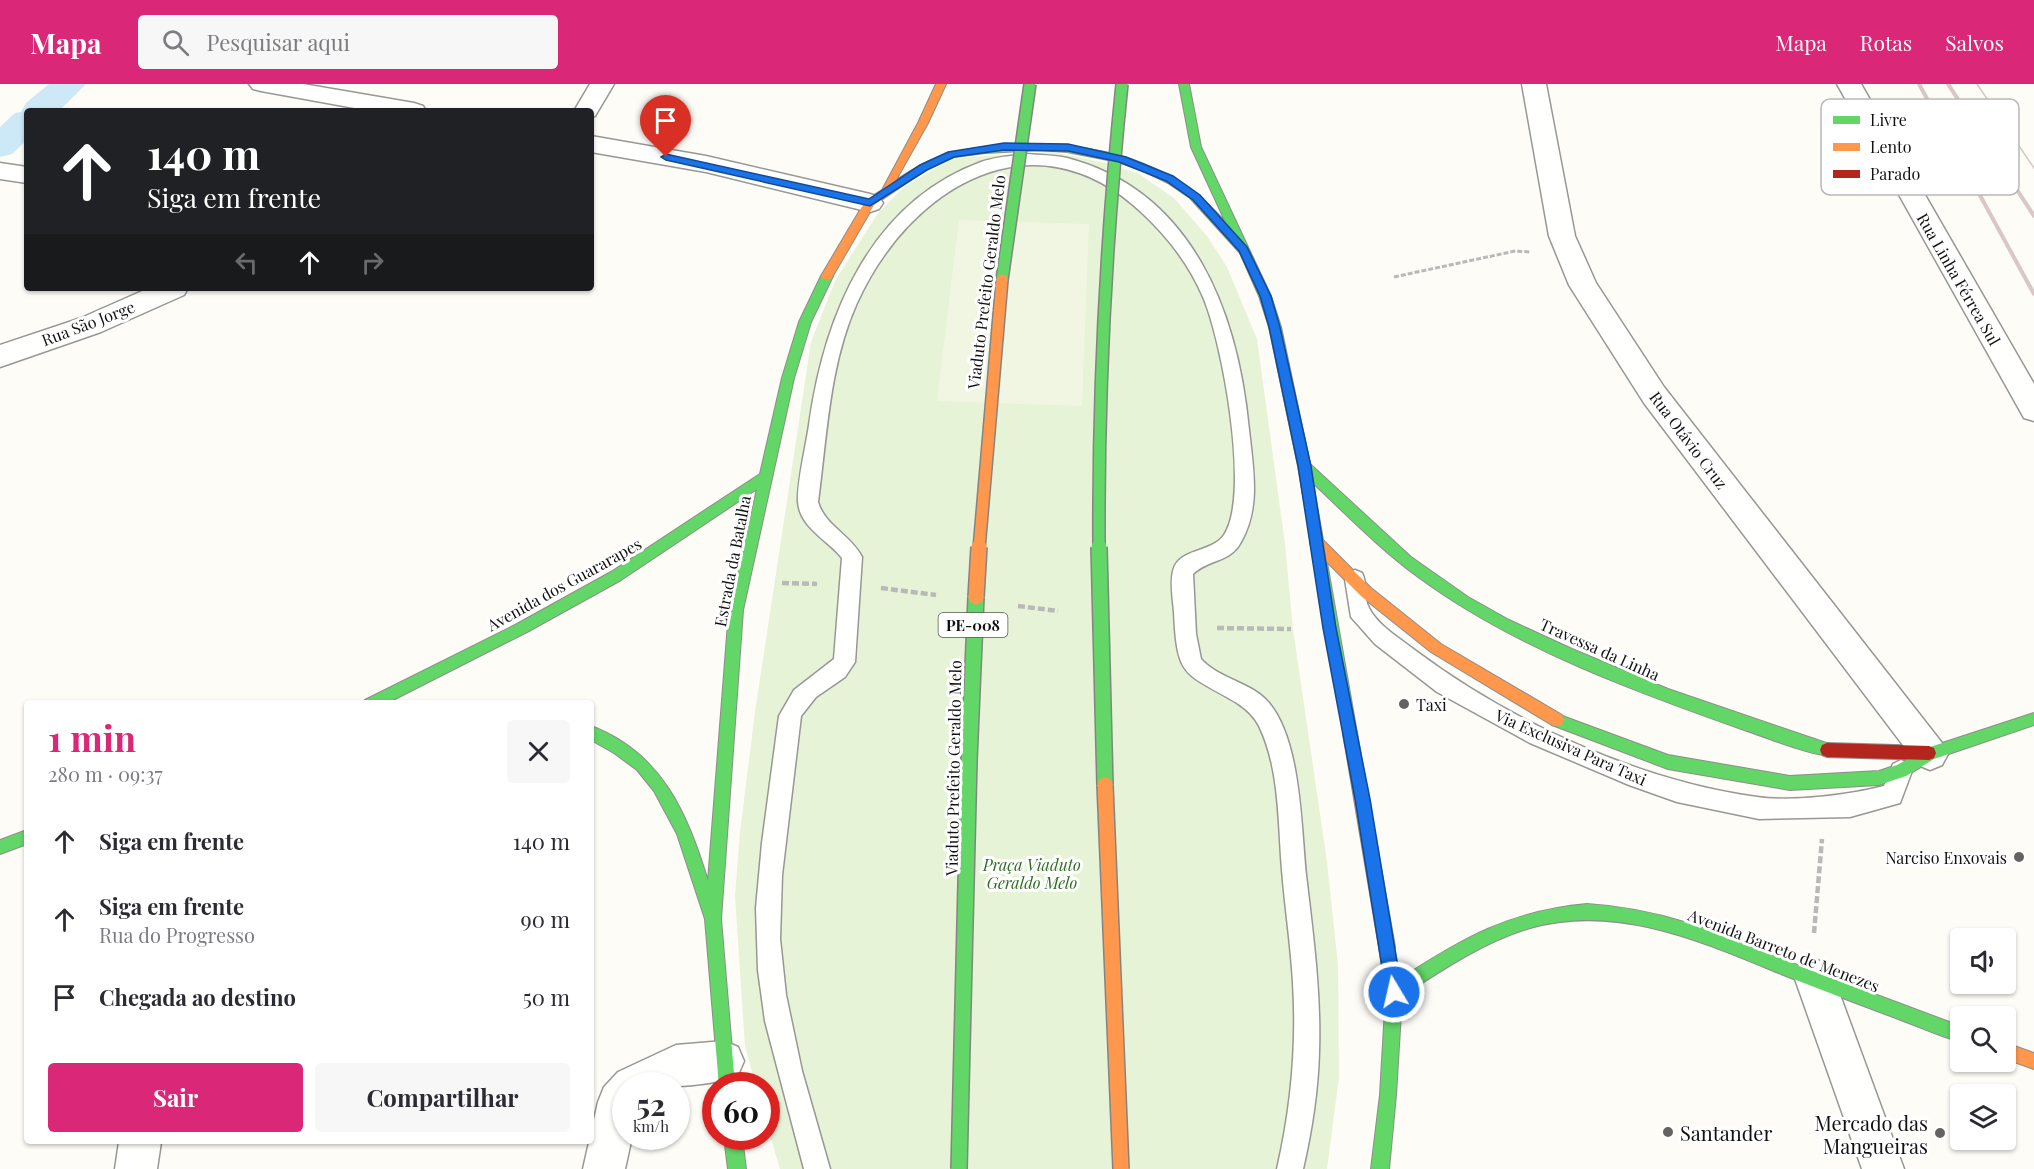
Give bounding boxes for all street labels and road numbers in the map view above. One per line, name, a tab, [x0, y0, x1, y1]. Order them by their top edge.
street label: Viaduto Prefeito Geraldo Melo	[962, 173, 1010, 391]
street label: Rua Linha Férrea Sul	[1913, 209, 2006, 349]
street label: Rua São Jorge	[38, 296, 138, 350]
street label: Rua Otávio Cruz	[1645, 387, 1733, 493]
street label: Estrada da Batalha	[709, 494, 755, 628]
street label: Avenida dos Guararapes	[482, 533, 645, 636]
road number: PE-008	[938, 613, 1008, 637]
street label: Travessa da Linha	[1537, 613, 1663, 685]
street label: Viaduto Prefeito Geraldo Melo	[941, 660, 965, 877]
street label: Via Exclusiva Para Taxi	[1491, 704, 1650, 790]
street label: Avenida Barreto de Menezes	[1684, 903, 1883, 996]

